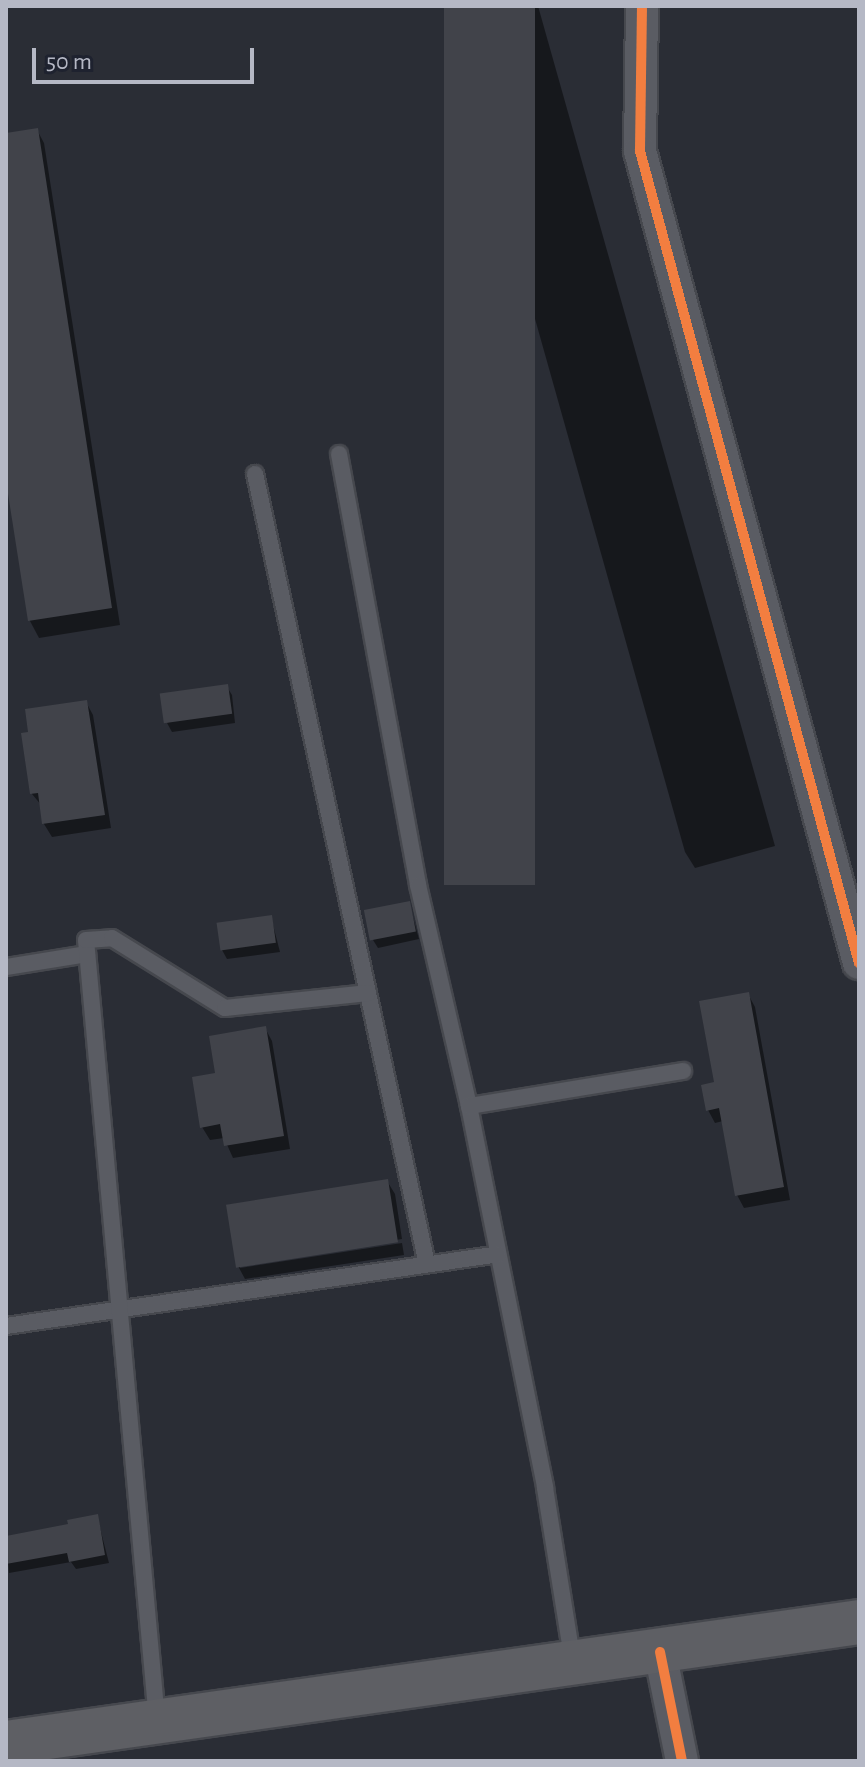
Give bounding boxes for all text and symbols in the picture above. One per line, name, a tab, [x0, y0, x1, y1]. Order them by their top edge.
scale bar	[36, 32, 258, 82]
text: 50 m	[46, 50, 92, 74]

